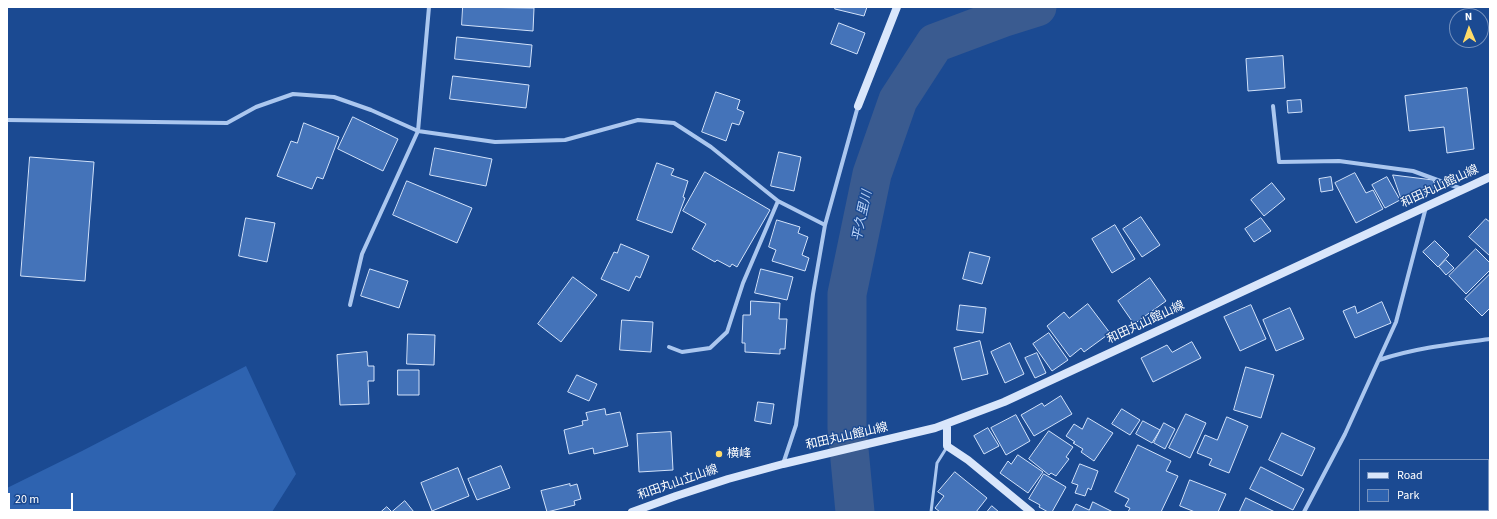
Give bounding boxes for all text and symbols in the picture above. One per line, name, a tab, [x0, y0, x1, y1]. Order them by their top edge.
north arrow	[1449, 8, 1489, 48]
text: N	[1465, 9, 1473, 24]
street label: 和田丸山館山線	[1399, 163, 1481, 211]
water label: 平久里川	[850, 189, 876, 243]
street label: 和田丸山館山線	[1105, 299, 1187, 347]
street label: 和田丸山館山線	[804, 421, 890, 453]
place label: 横峰	[727, 447, 751, 461]
marker: 横峰	[714, 449, 724, 459]
legend	[1359, 459, 1489, 511]
street label: 和田丸山立山線	[636, 463, 720, 503]
text: Road	[1397, 467, 1423, 484]
scale bar	[10, 485, 75, 511]
text: Park	[1397, 487, 1419, 504]
text: 20 m	[15, 491, 39, 508]

